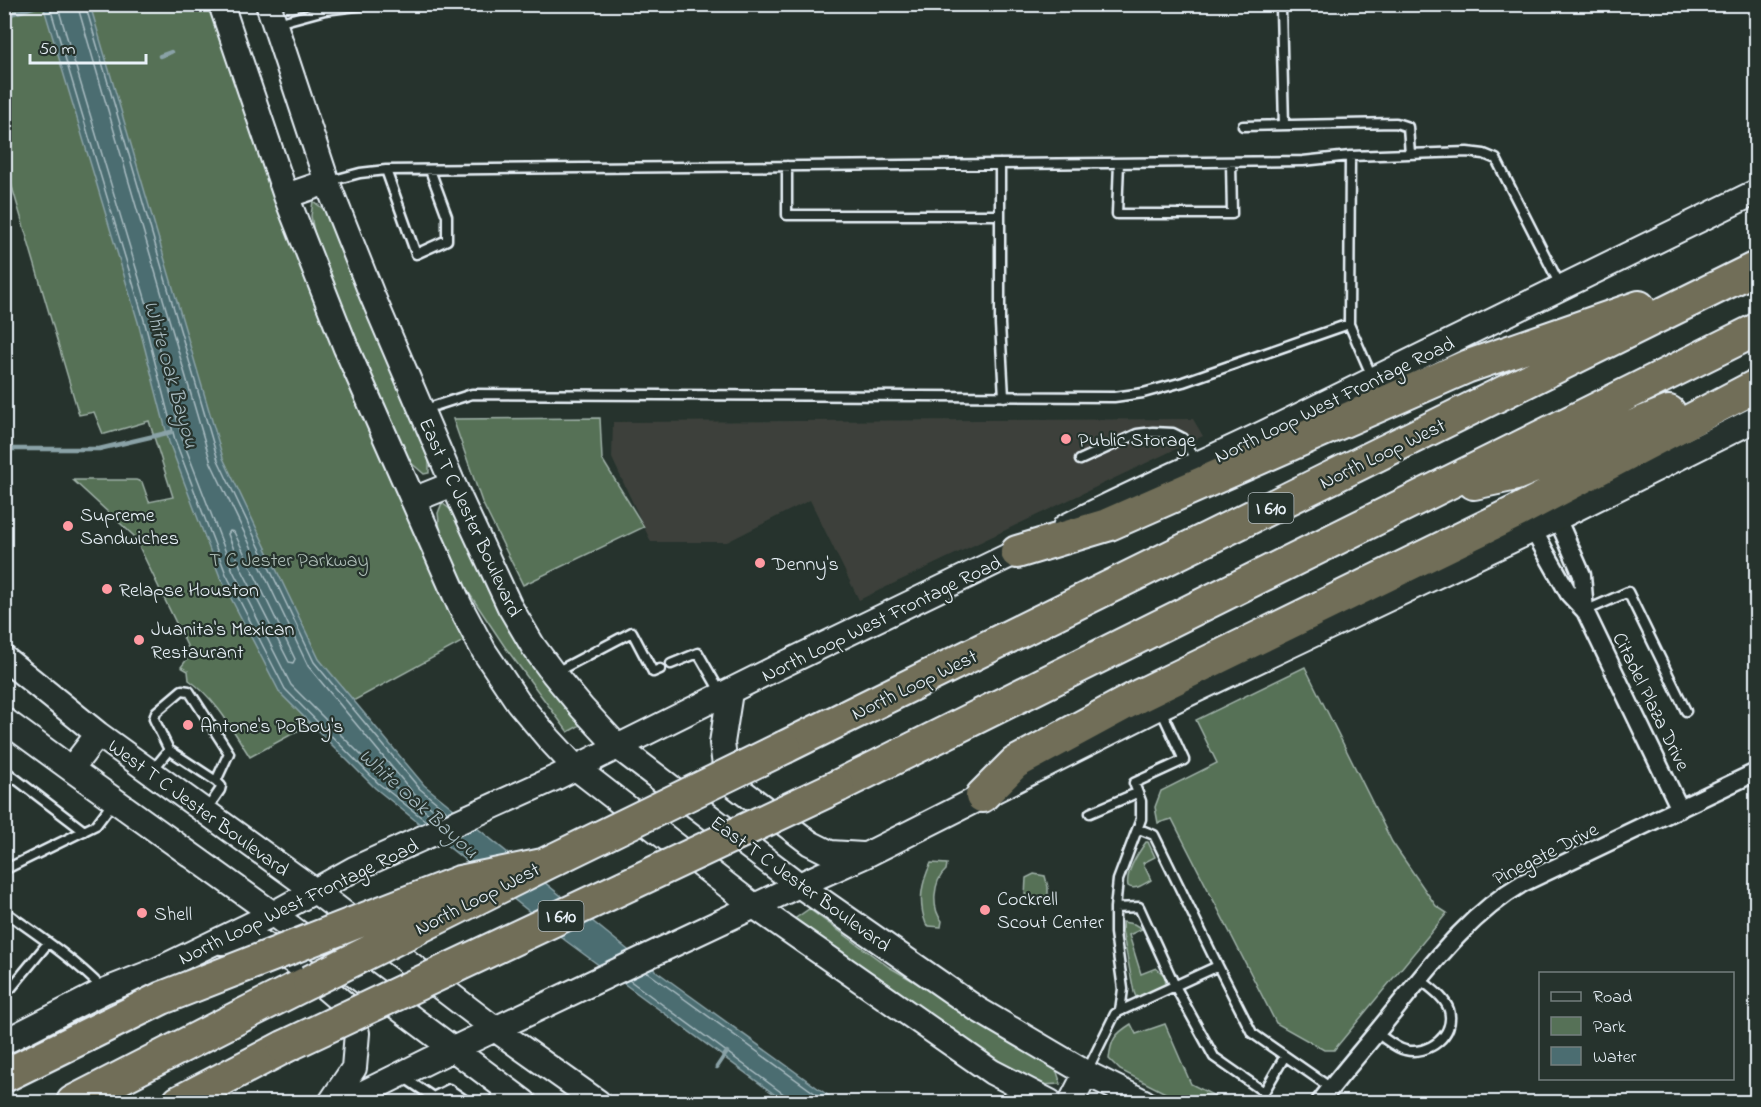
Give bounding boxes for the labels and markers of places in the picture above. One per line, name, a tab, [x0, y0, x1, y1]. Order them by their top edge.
place label: Public Storage	[1078, 427, 1196, 457]
marker: Public Storage	[1059, 432, 1073, 446]
place label: Supreme Sandwiches	[80, 502, 179, 554]
marker: Supreme Sandwiches	[61, 519, 75, 533]
place label: Denny's	[771, 551, 839, 580]
marker: Denny's	[753, 556, 767, 570]
place label: Relapse Houston	[119, 577, 259, 606]
marker: Relapse Houston	[100, 582, 114, 596]
place label: Juanita's Mexican Restaurant	[151, 616, 295, 668]
marker: Juanita's Mexican Restaurant	[132, 633, 146, 647]
place label: Antone's PoBoy's	[200, 713, 343, 742]
marker: Antone's PoBoy's	[181, 718, 195, 732]
place label: Cockrell Scout Center	[997, 886, 1105, 938]
place label: Shell	[154, 901, 192, 930]
marker: Cockrell Scout Center	[978, 903, 992, 917]
marker: Shell	[135, 906, 149, 920]

